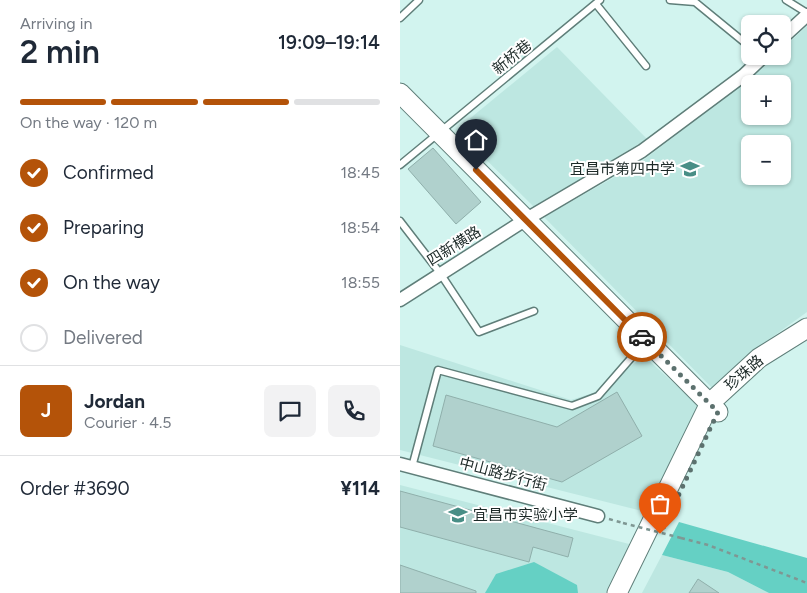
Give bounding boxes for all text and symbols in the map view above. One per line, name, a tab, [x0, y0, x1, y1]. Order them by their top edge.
text: Arriving in	[20, 14, 92, 33]
map controls	[741, 15, 791, 185]
button: locate	[741, 15, 791, 65]
text: 19:09–19:14	[278, 31, 380, 54]
text: 2 min	[20, 33, 100, 71]
street label: 新桥巷	[489, 36, 535, 78]
button: +	[741, 75, 791, 125]
text: On the way · 120 m	[20, 113, 157, 132]
pin	[455, 119, 497, 170]
icon: home	[462, 126, 490, 154]
button: −	[741, 135, 791, 185]
school or university icon: 宜昌市第四中学	[679, 158, 701, 180]
icon: check	[20, 159, 48, 187]
place label: 宜昌市第四中学	[570, 160, 675, 178]
text: Confirmed	[63, 161, 154, 184]
text: 18:45	[340, 163, 380, 182]
icon: check	[20, 214, 48, 242]
text: Preparing	[63, 216, 144, 239]
text: 18:54	[340, 218, 380, 237]
street label: 四新横路	[424, 222, 484, 270]
icon: check	[20, 269, 48, 297]
text: On the way	[63, 271, 160, 294]
text: 18:55	[341, 273, 380, 292]
courier	[617, 312, 667, 362]
icon: car	[628, 323, 656, 351]
text: Delivered	[63, 326, 143, 349]
street label: 珍珠路	[721, 351, 767, 395]
button: chat	[264, 385, 316, 437]
button: phone	[328, 385, 380, 437]
text: Jordan	[84, 390, 145, 413]
text: J	[41, 399, 51, 422]
text: Courier · 4.5	[84, 413, 171, 432]
street label: 中山路步行街	[457, 454, 549, 494]
text: Order #3690	[20, 477, 130, 500]
text: ¥114	[341, 477, 380, 500]
pin	[639, 483, 681, 534]
icon: bag	[646, 490, 674, 518]
school or university icon: 宜昌市实验小学	[447, 504, 469, 526]
place label: 宜昌市实验小学	[473, 506, 578, 524]

